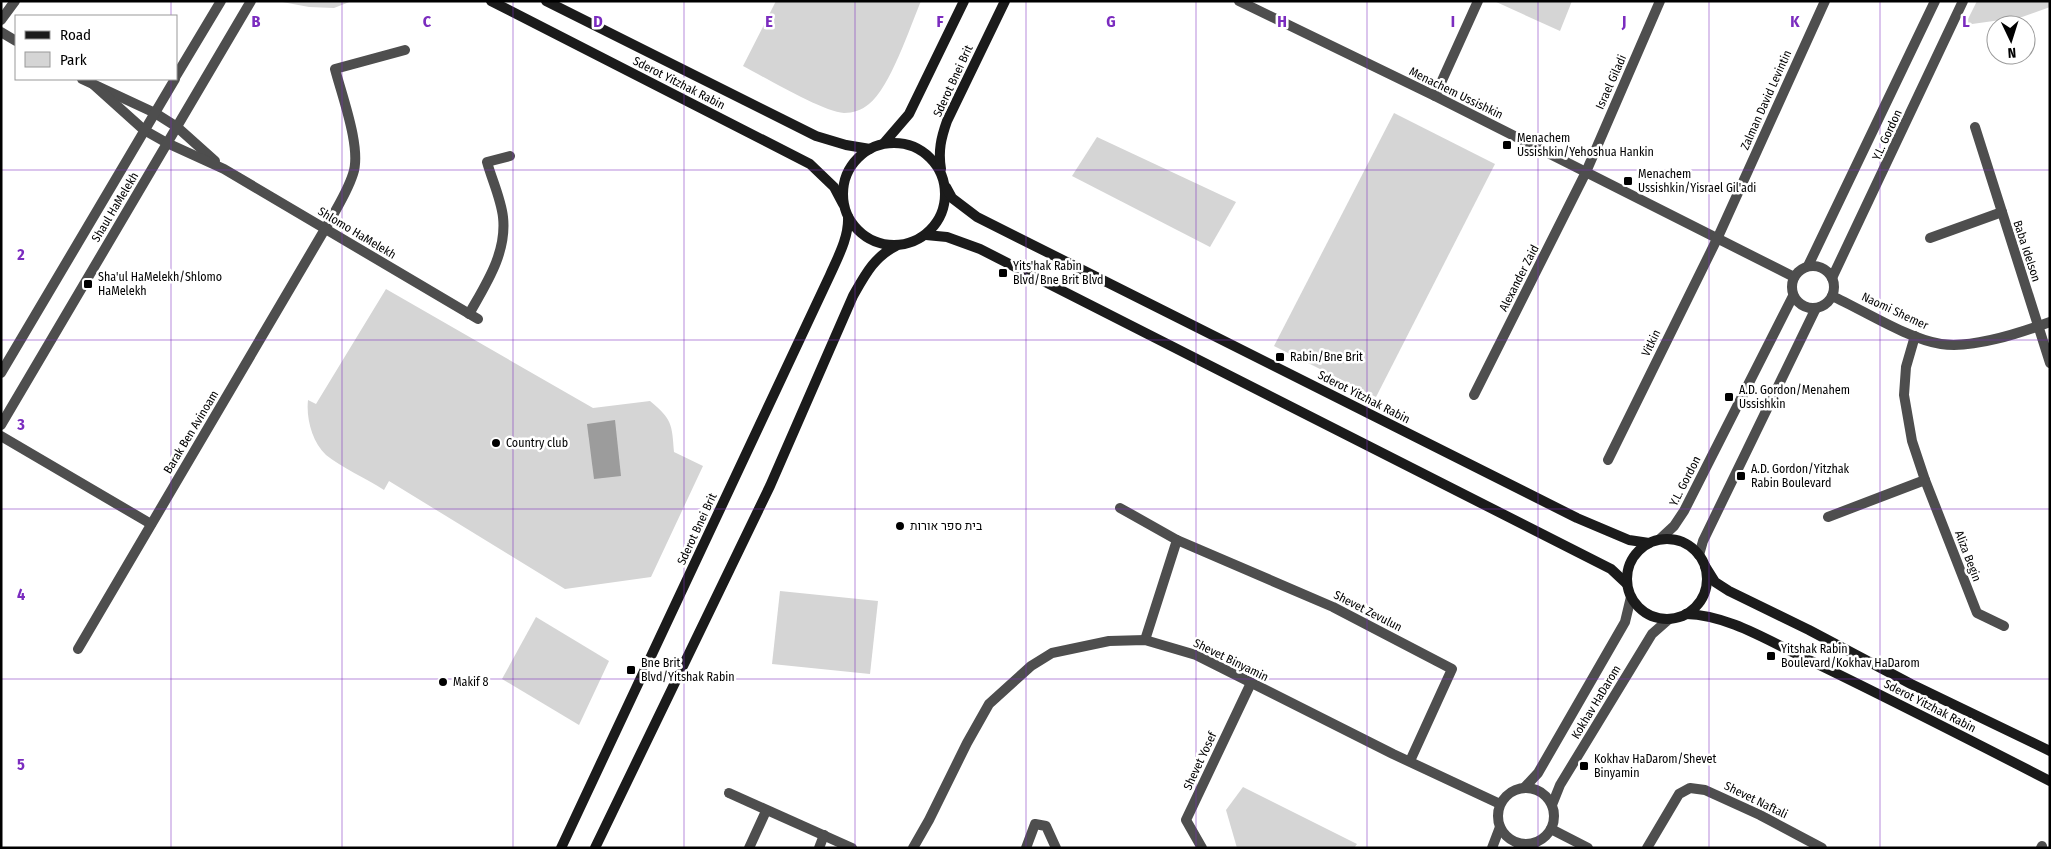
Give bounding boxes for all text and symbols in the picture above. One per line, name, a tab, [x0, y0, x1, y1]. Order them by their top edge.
text: B	[252, 12, 261, 31]
text: C	[423, 12, 432, 31]
text: D	[593, 12, 603, 31]
text: E	[765, 12, 773, 31]
text: F	[936, 12, 944, 31]
text: G	[1106, 12, 1116, 31]
text: H	[1277, 12, 1287, 31]
text: I	[1451, 12, 1455, 31]
text: J	[1621, 12, 1626, 31]
text: K	[1790, 12, 1800, 31]
text: L	[1962, 12, 1970, 31]
legend	[15, 15, 178, 80]
north arrow	[1986, 15, 2036, 65]
text: Road	[60, 26, 91, 44]
street label: Sderot Bnei Brit	[930, 43, 976, 119]
text: N	[2007, 44, 2017, 61]
street label: Zalman David Levintin	[1738, 48, 1794, 152]
text: Park	[60, 51, 87, 69]
street label: Israel Giladi	[1593, 53, 1629, 111]
street label: Sderot Yitzhak Rabin	[631, 54, 727, 112]
street label: Menachem Ussishkin	[1407, 64, 1505, 122]
street label: Y.L. Gordon	[1869, 107, 1905, 163]
place label: Menachem Ussishkin/Yehoshua Hankin	[1517, 131, 1654, 159]
marker: Menachem Ussishkin/Yehoshua Hankin	[1501, 139, 1513, 151]
place label: Menachem Ussishkin/Yisrael Gil'adi	[1638, 167, 1756, 195]
street label: Shaul HaMelekh	[89, 170, 141, 244]
marker: Menachem Ussishkin/Yisrael Gil'adi	[1622, 175, 1634, 187]
street label: Shlomo HaMelekh	[315, 204, 399, 262]
street label: Baba Idelson	[2010, 218, 2044, 284]
street label: Alexander Zaid	[1496, 242, 1542, 314]
text: 2	[16, 245, 25, 264]
place label: Yits'hak Rabin Blvd/Bne Brit Blvd	[1013, 259, 1103, 287]
marker: Yits'hak Rabin Blvd/Bne Brit Blvd	[997, 267, 1009, 279]
place label: Sha'ul HaMelekh/Shlomo HaMelekh	[98, 270, 222, 298]
marker: Sha'ul HaMelekh/Shlomo HaMelekh	[82, 278, 94, 290]
street label: Naomi Shemer	[1859, 289, 1931, 333]
street label: Vitkin	[1639, 327, 1663, 359]
place label: Rabin/Bne Brit	[1290, 350, 1363, 364]
marker: Rabin/Bne Brit	[1274, 351, 1286, 363]
street label: Sderot Yitzhak Rabin	[1316, 368, 1412, 426]
place label: A.D. Gordon/Menahem Ussishkin	[1739, 383, 1850, 411]
street label: Barak Ben Avinoam	[161, 388, 221, 476]
marker: A.D. Gordon/Menahem Ussishkin	[1723, 391, 1735, 403]
text: 3	[16, 415, 25, 434]
place label: Country club	[506, 436, 568, 450]
marker: Country club	[490, 437, 502, 449]
street label: Y.L. Gordon	[1666, 454, 1704, 508]
place label: A.D. Gordon/Yitzhak Rabin Boulevard	[1751, 462, 1850, 490]
marker: A.D. Gordon/Yitzhak Rabin Boulevard	[1735, 470, 1747, 482]
street label: Sderot Bnei Brit	[674, 491, 720, 567]
place label: בית ספר אורות	[910, 519, 983, 533]
marker: בית ספר אורות	[894, 520, 906, 532]
street label: Aliza Begin	[1952, 529, 1984, 583]
text: 4	[17, 585, 25, 604]
street label: Shevet Zevulun	[1331, 588, 1405, 634]
street label: Shevet Binyamin	[1191, 636, 1271, 684]
place label: Yitshak Rabin Boulevard/Kokhav HaDarom	[1781, 642, 1920, 670]
marker: Yitshak Rabin Boulevard/Kokhav HaDarom	[1765, 650, 1777, 662]
place label: Bne Brit Blvd/Yitshak Rabin	[641, 656, 735, 684]
street label: Kokhav HaDarom	[1568, 663, 1624, 741]
marker: Bne Brit Blvd/Yitshak Rabin	[625, 664, 637, 676]
place label: Makif 8	[453, 675, 489, 689]
marker: Makif 8	[437, 676, 449, 688]
street label: Sderot Yitzhak Rabin	[1882, 677, 1978, 735]
street label: Shevet Yosef	[1180, 729, 1220, 792]
place label: Kokhav HaDarom/Shevet Binyamin	[1594, 752, 1717, 780]
text: 5	[17, 755, 25, 774]
marker: Kokhav HaDarom/Shevet Binyamin	[1578, 760, 1590, 772]
street label: Shevet Naftali	[1722, 779, 1790, 821]

